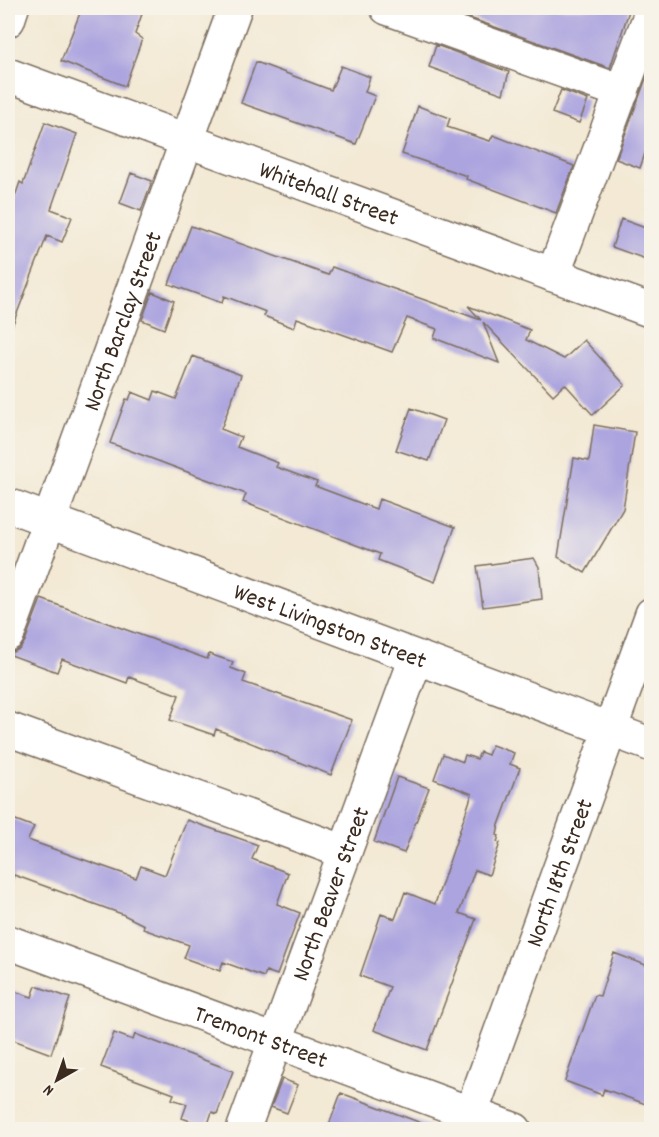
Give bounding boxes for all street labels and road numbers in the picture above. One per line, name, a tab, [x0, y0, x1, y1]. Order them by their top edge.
street label: Whitehall Street	[254, 154, 403, 237]
street label: North Barclay Street	[76, 227, 173, 416]
street label: West Livingston Street	[228, 576, 431, 679]
street label: North 18th Street	[519, 794, 604, 952]
street label: North Beaver Street	[285, 802, 380, 986]
street label: Tremont Street	[189, 998, 332, 1079]

